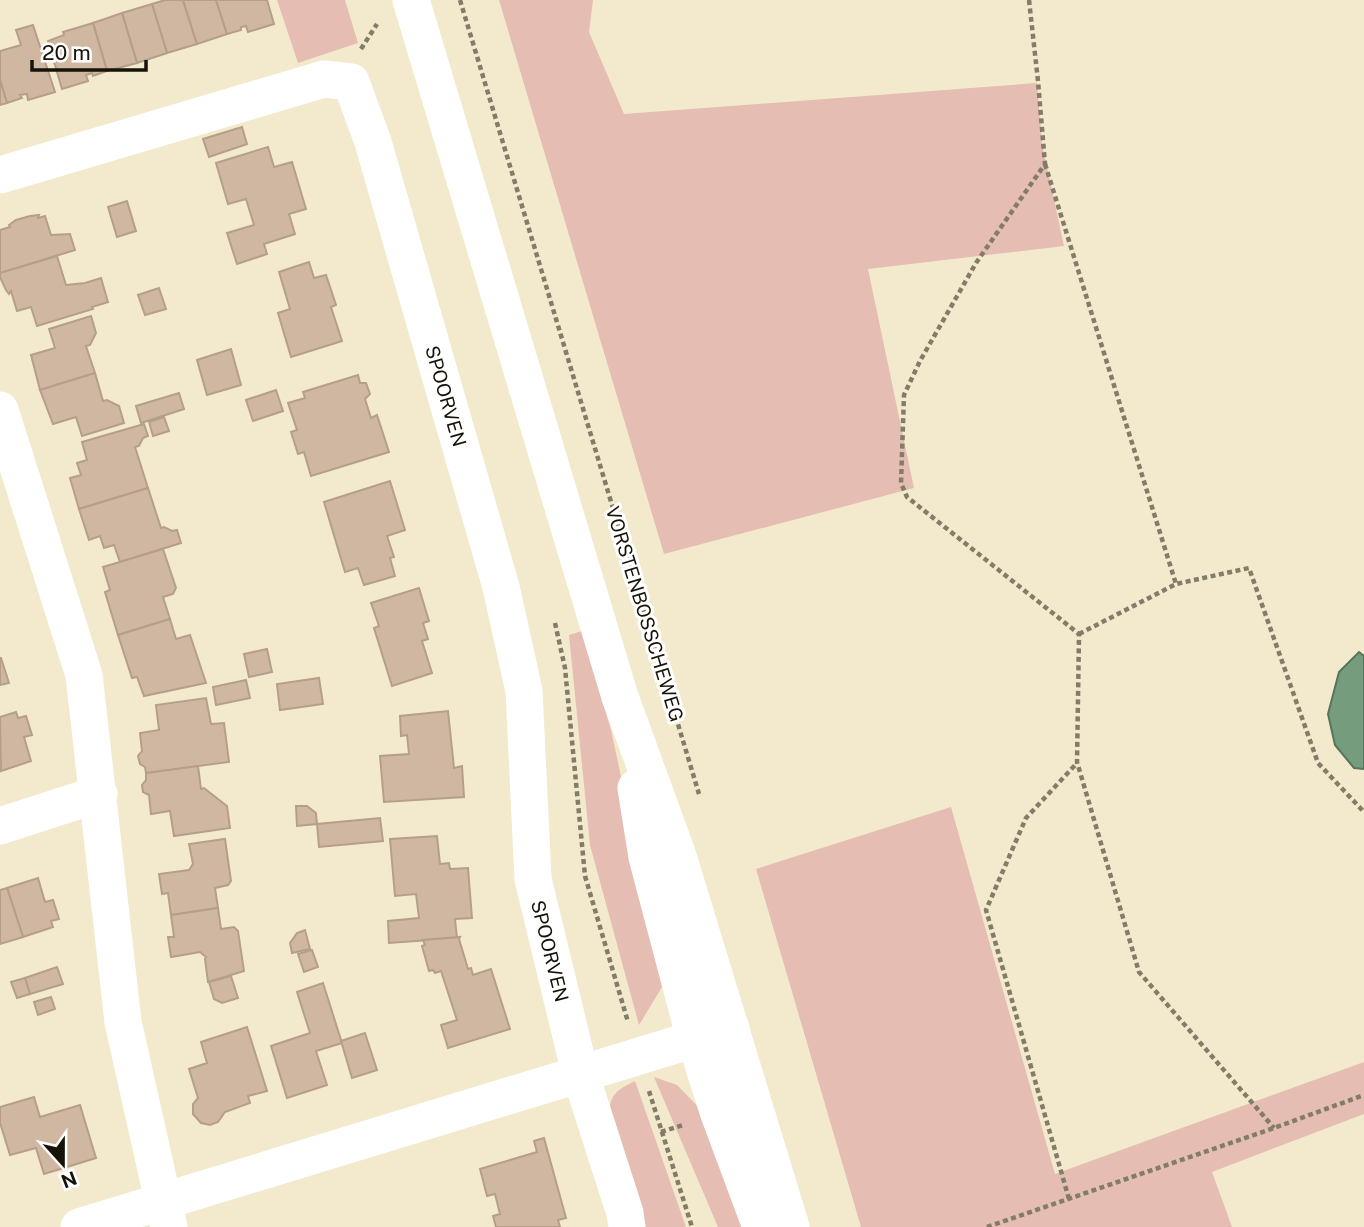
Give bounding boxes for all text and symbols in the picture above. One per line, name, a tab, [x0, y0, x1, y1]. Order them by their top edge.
scale bar	[32, 28, 145, 72]
text: 20 m	[42, 40, 91, 65]
street label: SPOORVEN	[421, 343, 471, 449]
street label: VORSTENBOSSCHEWEG	[602, 504, 688, 724]
street label: SPOORVEN	[527, 898, 573, 1004]
north arrow	[28, 1129, 98, 1199]
text: N	[58, 1167, 80, 1193]

